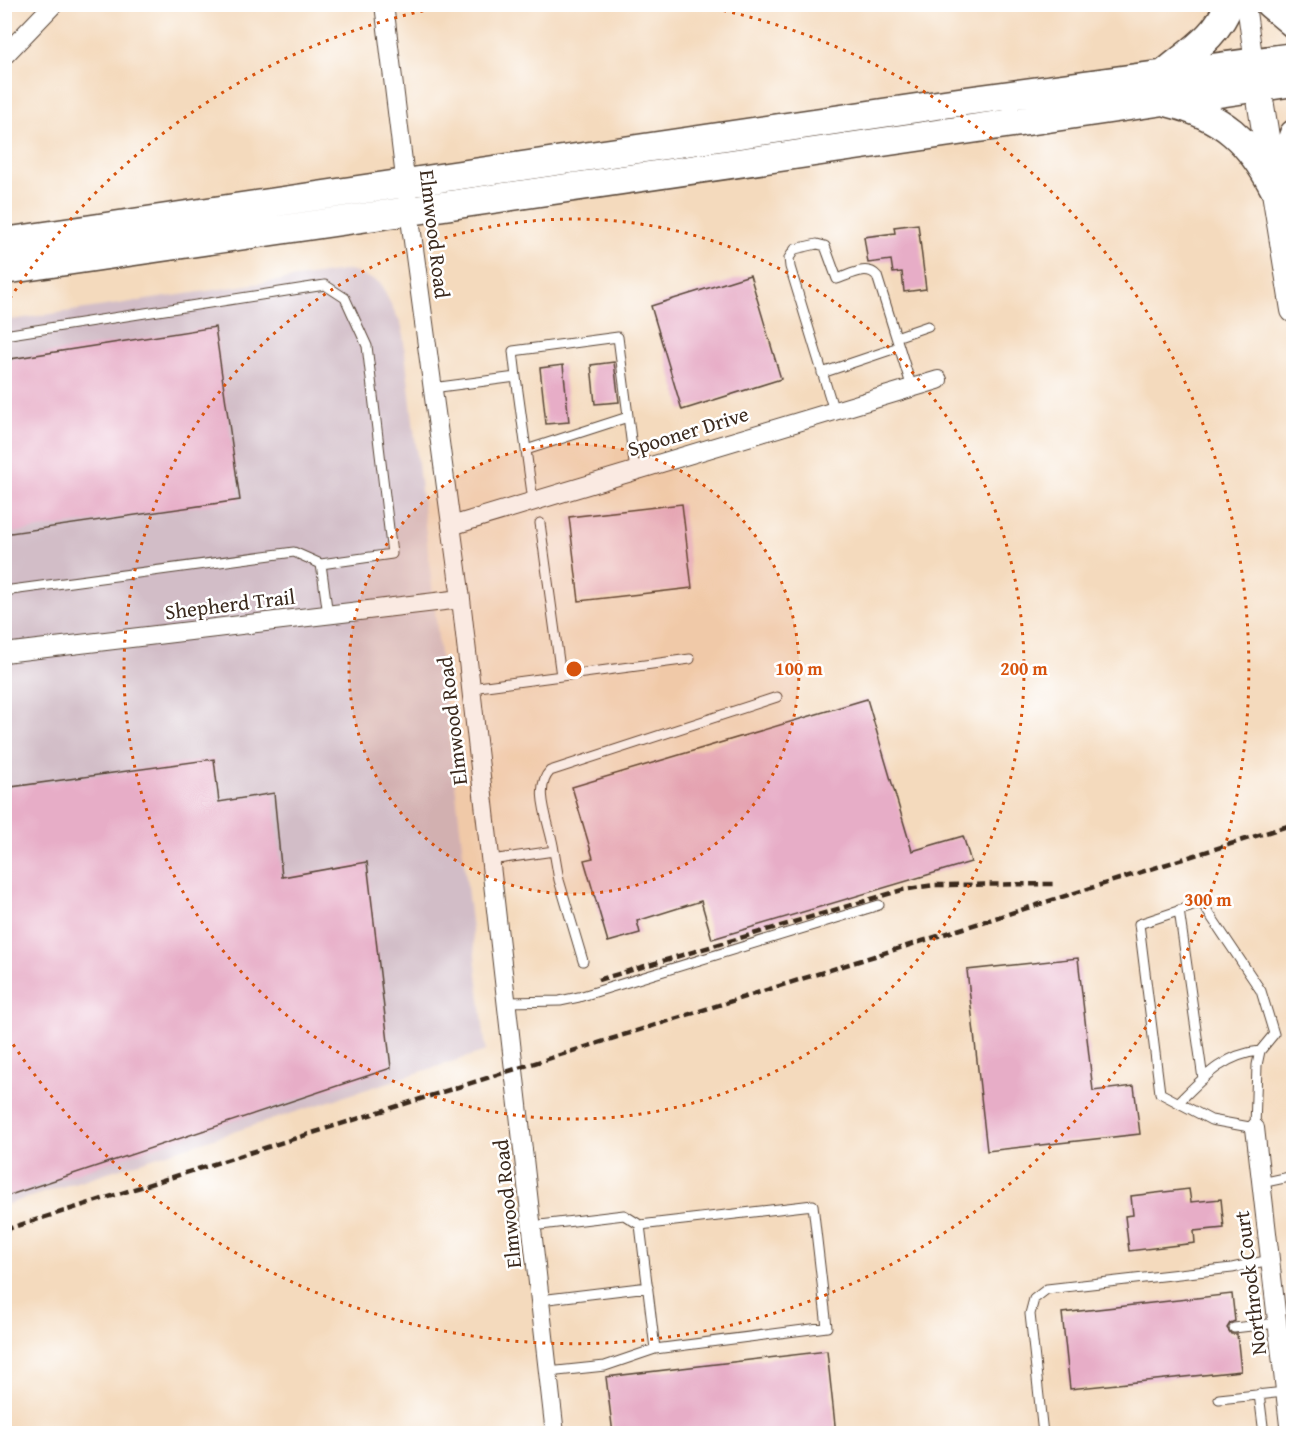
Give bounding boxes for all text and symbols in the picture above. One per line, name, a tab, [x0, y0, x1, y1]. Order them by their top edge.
street label: Elmwood Road	[412, 168, 458, 301]
street label: Spooner Drive	[624, 398, 752, 464]
street label: Shepherd Trail	[163, 581, 297, 627]
street label: Elmwood Road	[429, 654, 475, 787]
text: 100 m	[775, 655, 823, 682]
text: 200 m	[1000, 655, 1048, 682]
centre of rings	[564, 659, 584, 679]
text: 300 m	[1184, 886, 1232, 913]
street label: Elmwood Road	[485, 1137, 529, 1270]
street label: Northrock Court	[1226, 1208, 1274, 1357]

